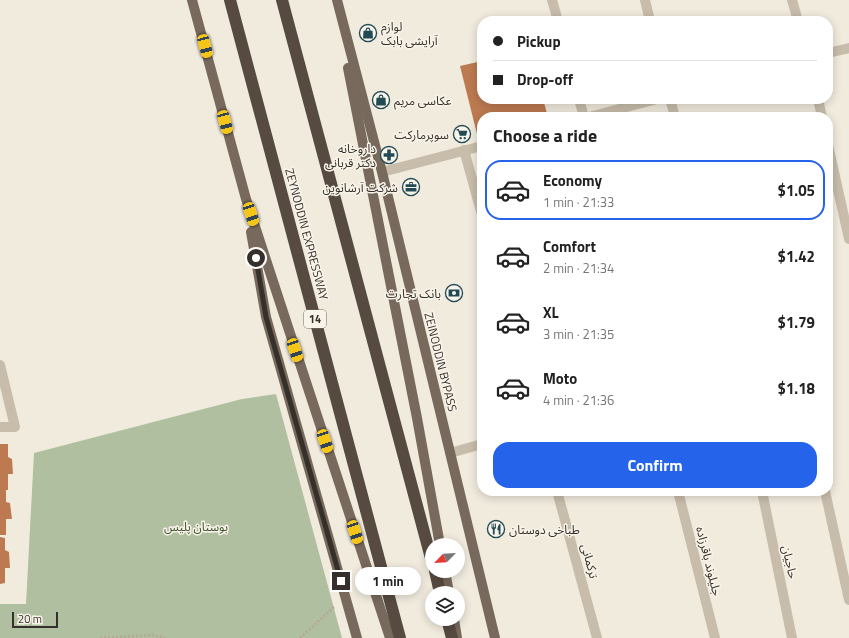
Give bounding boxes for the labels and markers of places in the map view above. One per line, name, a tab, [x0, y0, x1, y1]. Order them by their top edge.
place label: لوازم آرایشی بابک	[381, 17, 438, 50]
shop icon: لوازم آرایشی بابک	[358, 23, 378, 43]
shop icon: عکاسی مریم	[371, 90, 391, 110]
place label: عکاسی مریم	[394, 91, 452, 110]
supermarket icon: سوپرمارکت	[452, 124, 472, 144]
place label: سوپرمارکت	[394, 125, 449, 144]
place label: داروخانه دکتر قربانی	[325, 139, 376, 172]
pharmacy icon: داروخانه دکتر قربانی	[379, 145, 399, 165]
office icon: شرکت آرشانوین	[401, 177, 421, 197]
place label: شرکت آرشانوین	[323, 178, 398, 197]
bank icon: بانک تجارت	[444, 283, 464, 303]
place label: بانک تجارت	[386, 284, 441, 303]
restaurant icon: طباخی دوستان	[486, 519, 506, 539]
place label: طباخی دوستان	[509, 520, 580, 539]

